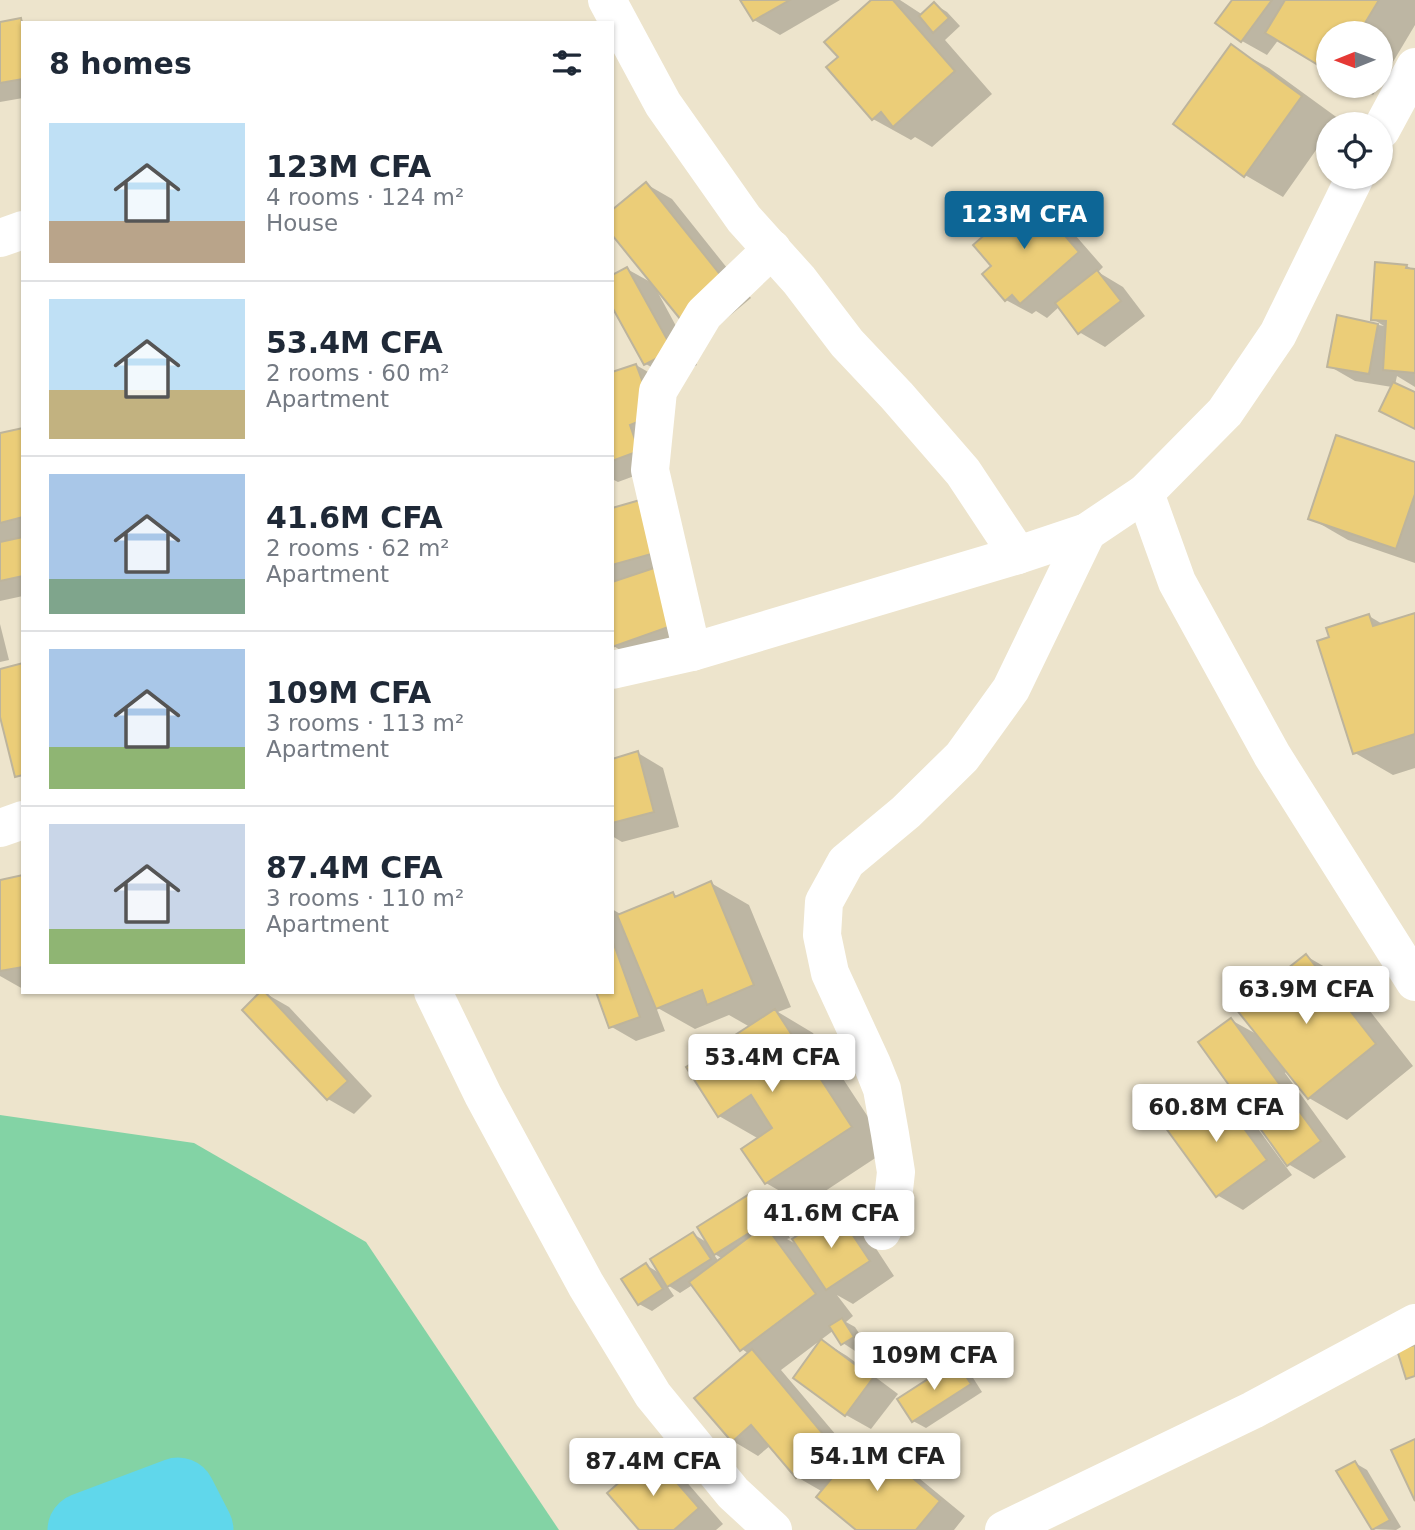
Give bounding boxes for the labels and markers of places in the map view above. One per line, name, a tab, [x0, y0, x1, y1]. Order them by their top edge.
pin: 123M CFA	[952, 191, 1096, 251]
pin: 63.9M CFA	[1226, 967, 1386, 1026]
pin: 53.4M CFA	[692, 1034, 852, 1094]
pin: 60.8M CFA	[1136, 1084, 1296, 1144]
pin: 41.6M CFA	[751, 1190, 911, 1250]
pin: 109M CFA	[862, 1332, 1006, 1392]
pin: 54.1M CFA	[797, 1434, 957, 1493]
pin: 87.4M CFA	[573, 1438, 733, 1498]

